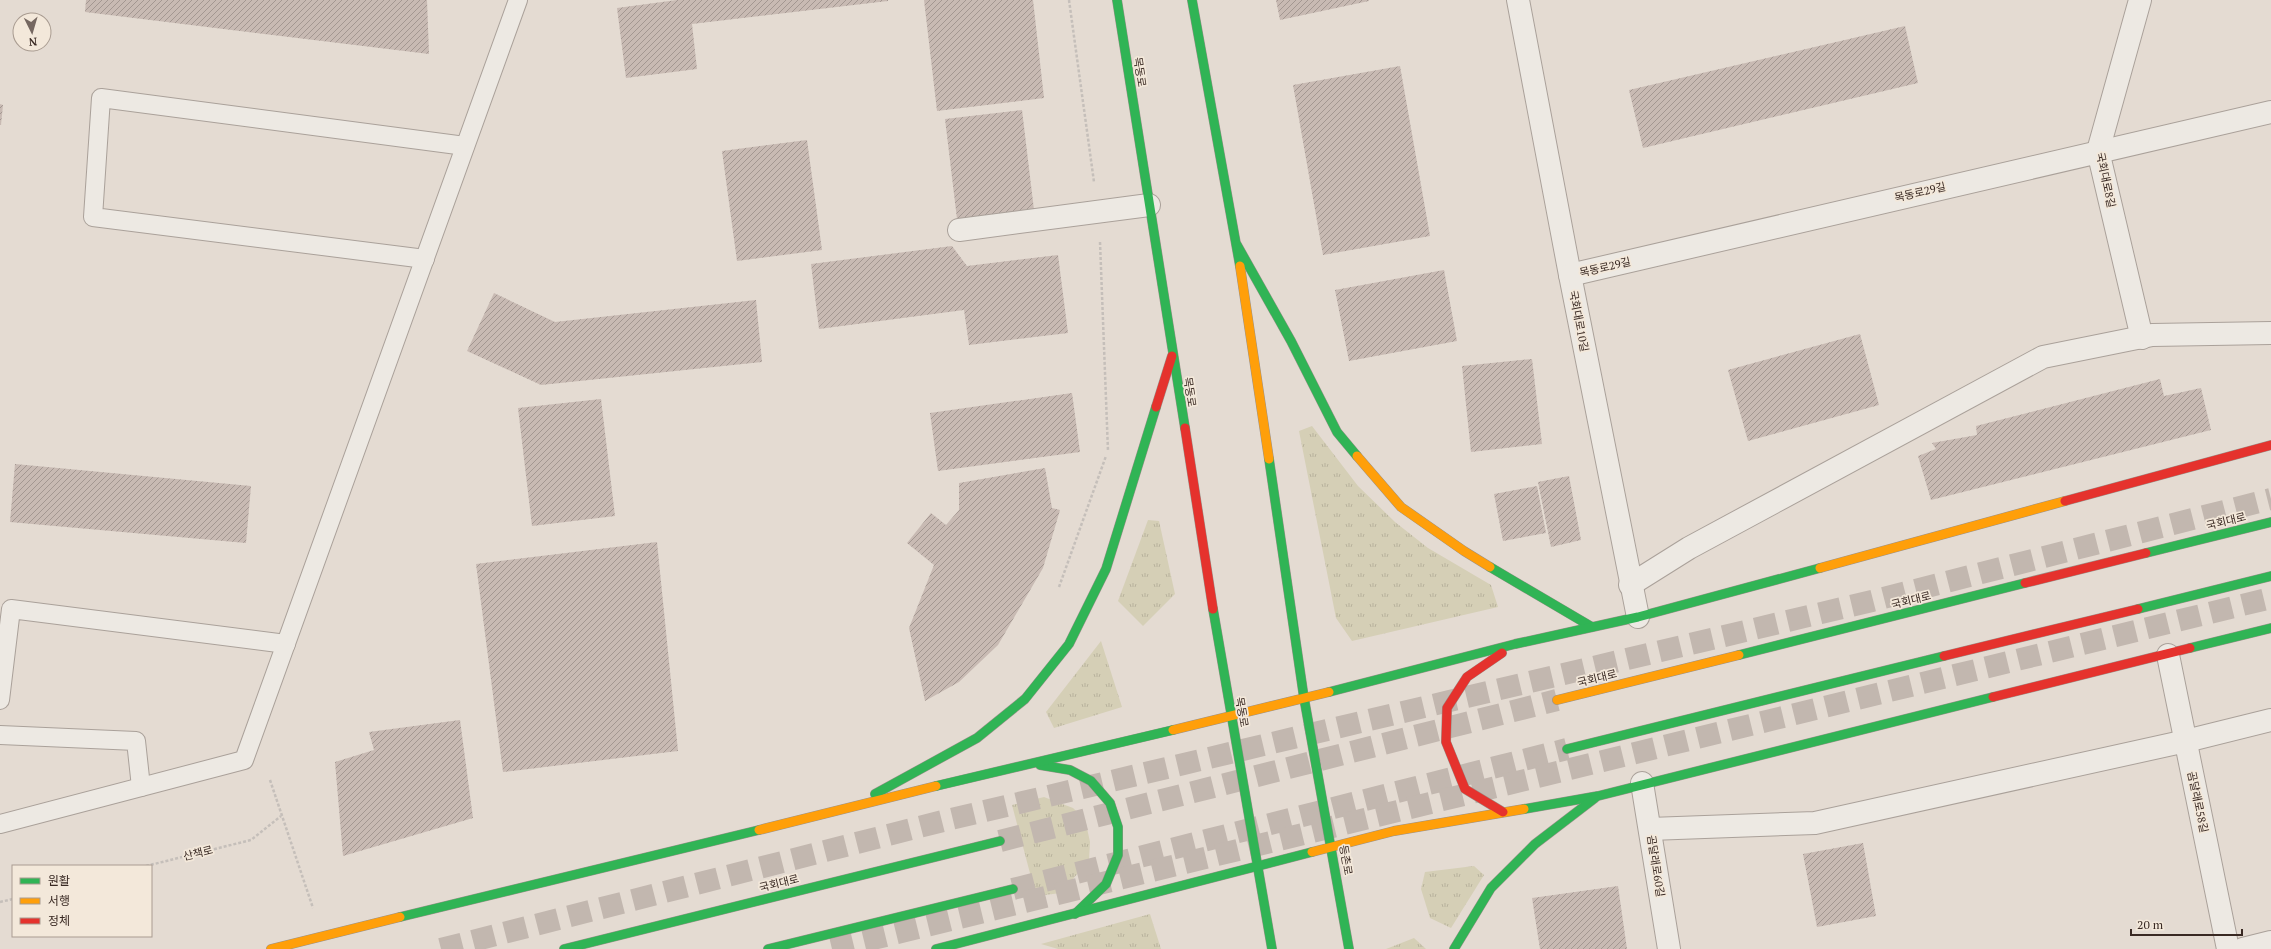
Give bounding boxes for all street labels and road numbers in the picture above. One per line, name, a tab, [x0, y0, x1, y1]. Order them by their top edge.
street label: 목동로	[1131, 56, 1149, 88]
street label: 국회대로8길	[2093, 151, 2119, 209]
street label: 목동로29길	[1893, 179, 1947, 205]
street label: 목동로29길	[1578, 254, 1632, 280]
street label: 국회대로10길	[1566, 289, 1592, 353]
street label: 목동로	[1181, 376, 1199, 408]
street label: 국회대로	[2205, 509, 2247, 533]
street label: 국회대로	[1890, 588, 1932, 612]
street label: 국회대로	[1576, 666, 1618, 690]
street label: 목동로	[1232, 696, 1252, 728]
street label: 곰달래로58길	[2185, 770, 2211, 834]
street label: 곰달래로60길	[1644, 834, 1668, 898]
street label: 산책로	[182, 843, 214, 863]
street label: 등촌로	[1336, 844, 1356, 876]
street label: 국회대로	[758, 871, 800, 895]

